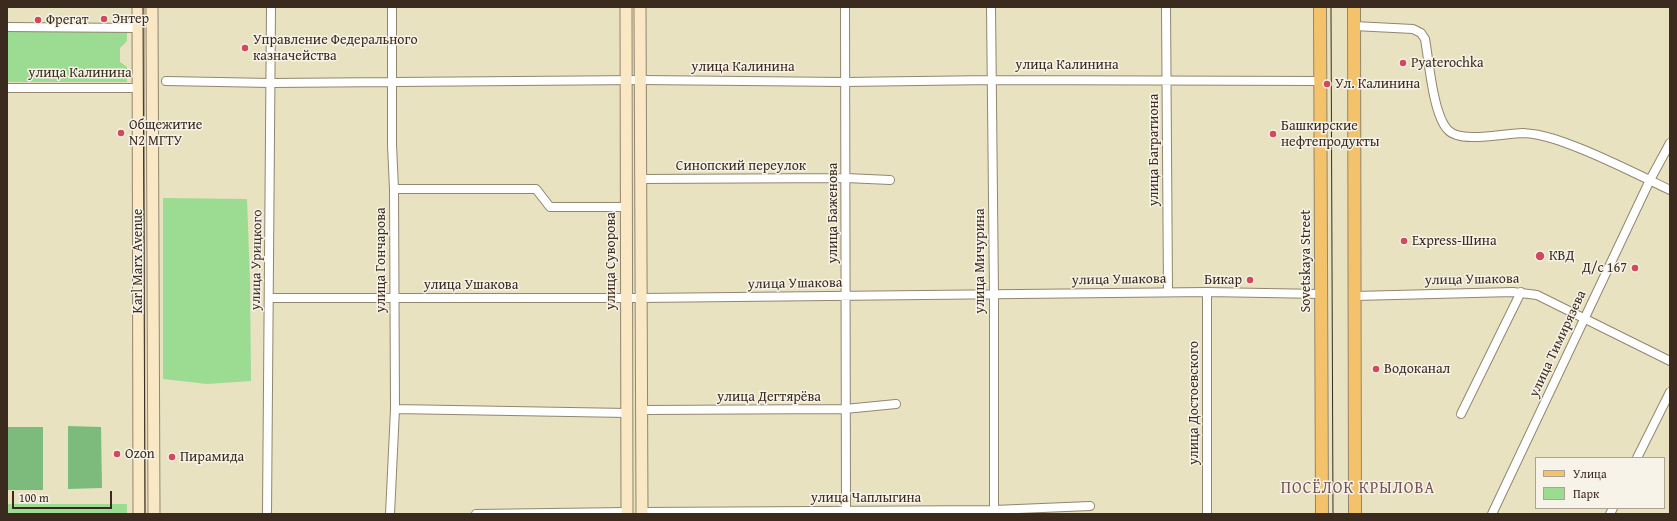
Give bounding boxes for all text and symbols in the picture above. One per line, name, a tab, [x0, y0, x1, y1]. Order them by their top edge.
place label: Энтер	[112, 11, 149, 27]
place label: Фрегат	[46, 12, 89, 28]
marker: Энтер	[99, 14, 109, 24]
marker: Фрегат	[33, 15, 43, 25]
place label: Управление Федерального казначейства	[253, 32, 418, 64]
marker: Управление Федерального казначейства	[240, 43, 250, 53]
place label: Pyaterochka	[1411, 55, 1484, 71]
street label: улица Калинина	[1015, 57, 1119, 73]
marker: Pyaterochka	[1398, 58, 1408, 68]
street label: улица Калинина	[691, 59, 795, 75]
street label: улица Калинина	[28, 65, 132, 81]
place label: Ул. Калинина	[1335, 76, 1420, 92]
marker: Ул. Калинина	[1322, 79, 1332, 89]
street label: улица Багратиона	[1146, 94, 1162, 206]
place label: Общежитие N2 МГТУ	[129, 117, 202, 150]
place label: Башкирские нефтепродукты	[1281, 118, 1380, 150]
marker: Общежитие N2 МГТУ	[116, 128, 126, 138]
marker: Башкирские нефтепродукты	[1268, 129, 1278, 139]
street label: Синопский переулок	[676, 158, 806, 174]
street label: улица Баженова	[825, 162, 841, 264]
street label: улица Гончарова	[373, 207, 389, 313]
street label: улица Мичурина	[972, 208, 988, 314]
street label: Karl Marx Avenue	[130, 209, 146, 313]
street label: улица Урицкого	[248, 209, 266, 311]
street label: Sovetskaya Street	[1298, 209, 1314, 313]
street label: улица Суворова	[603, 212, 619, 310]
place label: Express-Шина	[1412, 233, 1497, 249]
marker: Express-Шина	[1399, 236, 1409, 246]
place label: КВД	[1549, 248, 1574, 264]
marker: КВД	[1534, 250, 1546, 262]
place label: Д/с 167	[1582, 260, 1627, 276]
marker: Д/с 167	[1630, 263, 1640, 273]
street label: улица Ушакова	[1072, 271, 1166, 289]
street label: улица Ушакова	[1425, 271, 1519, 289]
place label: Бикар	[1204, 272, 1242, 288]
street label: улица Ушакова	[748, 275, 842, 293]
marker: Бикар	[1245, 275, 1255, 285]
street label: улица Ушакова	[424, 277, 518, 293]
street label: улица Тимирязева	[1526, 288, 1590, 400]
street label: улица Достоевского	[1186, 341, 1202, 465]
place label: Водоканал	[1384, 361, 1450, 377]
marker: Водоканал	[1371, 364, 1381, 374]
street label: улица Дегтярёва	[717, 389, 821, 405]
place label: Ozon	[125, 446, 155, 462]
marker: Ozon	[112, 449, 122, 459]
place label: Пирамида	[180, 449, 244, 465]
marker: Пирамида	[167, 452, 177, 462]
legend	[1535, 457, 1665, 509]
text: Улица	[1573, 465, 1607, 482]
district label: ПОСЁЛОК КРЫЛОВА	[1281, 479, 1435, 499]
scale bar	[14, 483, 114, 509]
text: Парк	[1573, 485, 1599, 502]
text: 100 m	[19, 489, 49, 506]
street label: улица Чаплыгина	[811, 490, 921, 506]

